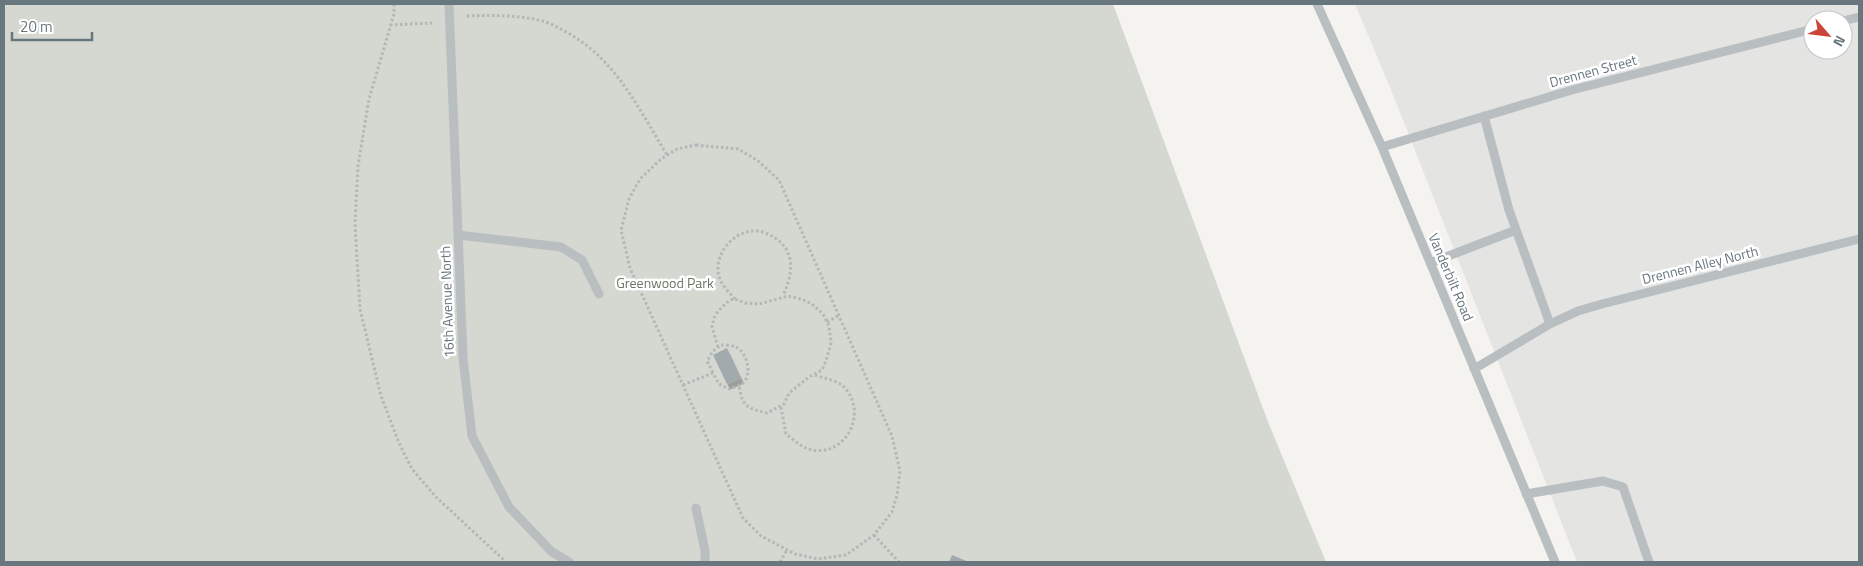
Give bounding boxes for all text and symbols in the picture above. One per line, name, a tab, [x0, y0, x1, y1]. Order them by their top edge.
scale bar	[12, 10, 92, 42]
north arrow	[1803, 10, 1853, 60]
text: 20 m	[20, 15, 53, 38]
text: N	[1828, 32, 1851, 51]
street label: Drennen Street	[1547, 49, 1639, 92]
street label: Vanderbilt Road	[1424, 230, 1479, 324]
street label: Drennen Alley North	[1640, 240, 1760, 289]
street label: 16th Avenue North	[434, 246, 459, 358]
park label: Greenwood Park	[616, 272, 714, 293]

